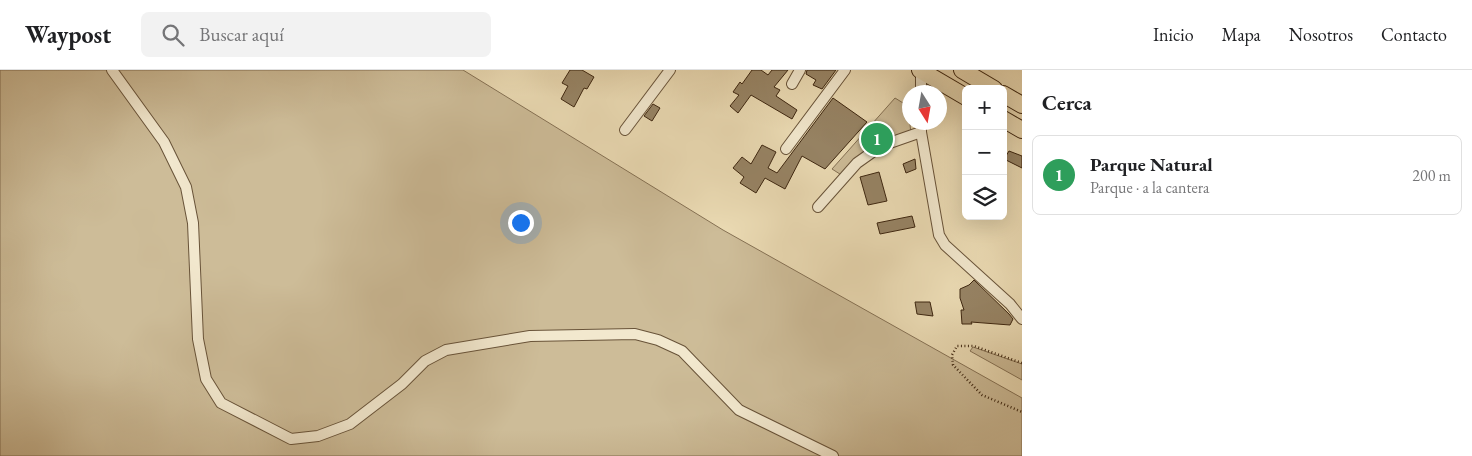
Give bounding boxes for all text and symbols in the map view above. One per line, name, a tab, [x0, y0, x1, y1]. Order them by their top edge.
search box	[141, 12, 491, 57]
text: Waypost	[25, 19, 111, 50]
icon: search	[159, 21, 187, 49]
text: Buscar aquí	[199, 22, 284, 47]
text: Inicio	[1153, 23, 1194, 46]
text: Mapa	[1222, 23, 1261, 46]
text: Nosotros	[1289, 23, 1353, 46]
text: Contacto	[1381, 23, 1447, 46]
north arrow	[902, 85, 947, 130]
map controls	[962, 85, 1007, 220]
button: +	[962, 85, 1007, 130]
text: Cerca	[1042, 89, 1092, 116]
pin: 1	[861, 120, 893, 158]
button: −	[962, 130, 1007, 175]
text: Parque Natural	[1090, 152, 1213, 177]
text: 1	[1055, 165, 1063, 186]
text: 200 m	[1412, 165, 1451, 186]
button: layers	[962, 175, 1007, 220]
text: Parque · a la cantera	[1090, 177, 1210, 198]
your location	[508, 210, 534, 236]

